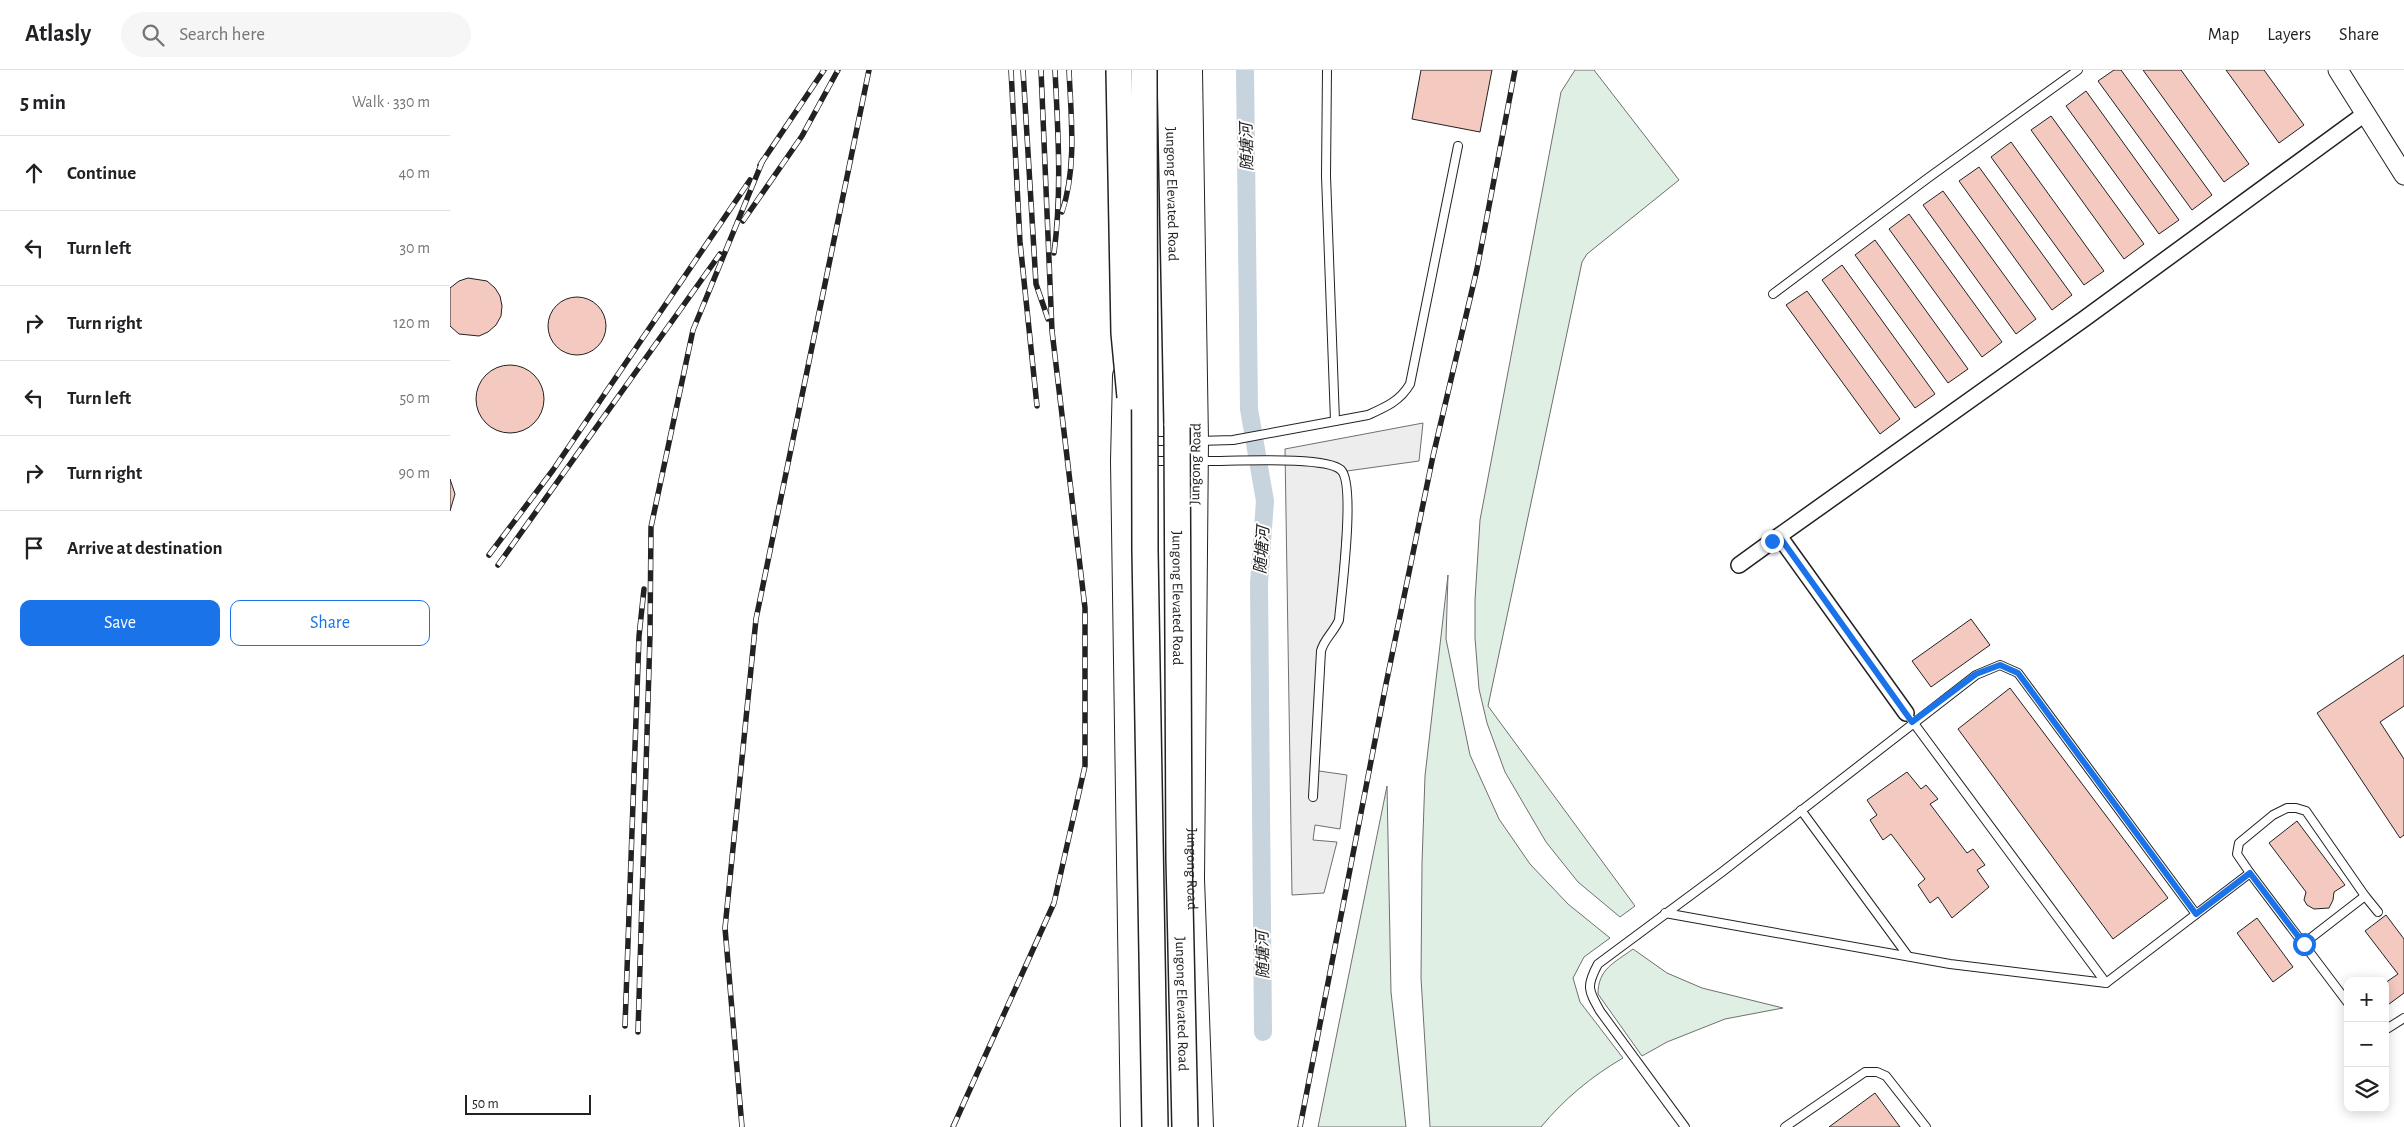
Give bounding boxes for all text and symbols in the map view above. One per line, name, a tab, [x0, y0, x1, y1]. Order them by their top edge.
search box	[121, 12, 471, 57]
icon: search	[139, 21, 167, 49]
text: Atlasly	[25, 22, 91, 46]
text: Search here	[179, 25, 265, 44]
text: Map	[2208, 26, 2239, 44]
text: Layers	[2267, 26, 2311, 44]
text: Share	[2339, 26, 2379, 44]
text: 5 min	[20, 92, 66, 113]
text: Walk · 330 m	[352, 94, 430, 110]
water label: 随塘河	[1238, 120, 1255, 171]
street label: Jungong Elevated Road	[1163, 127, 1181, 262]
icon: ahead	[20, 159, 48, 187]
text: Continue	[67, 164, 136, 183]
text: 40 m	[398, 165, 430, 181]
icon: left	[20, 234, 48, 262]
text: Turn left	[67, 239, 131, 258]
text: 30 m	[400, 240, 430, 256]
icon: right	[20, 309, 48, 337]
text: Turn right	[67, 314, 142, 333]
text: 120 m	[393, 315, 430, 331]
icon: left	[20, 384, 48, 412]
text: Turn left	[67, 389, 131, 408]
text: 50 m	[399, 390, 430, 406]
street label: Jungong Road	[1187, 423, 1204, 505]
icon: right	[20, 459, 48, 487]
text: Turn right	[67, 464, 142, 483]
text: 90 m	[399, 465, 430, 481]
water label: 随塘河	[1251, 523, 1272, 575]
route end	[1761, 530, 1784, 553]
street label: Jungong Elevated Road	[1169, 531, 1185, 665]
icon: arrive	[20, 534, 48, 562]
text: Arrive at destination	[67, 539, 223, 558]
button: Save	[20, 600, 220, 646]
button: Share	[230, 600, 430, 646]
street label: Jungong Road	[1184, 828, 1200, 910]
water label: 随塘河	[1254, 928, 1271, 979]
route start	[2293, 933, 2316, 956]
street label: Jungong Elevated Road	[1173, 937, 1191, 1072]
map controls	[2344, 977, 2389, 1112]
button: +	[2344, 977, 2389, 1022]
button: −	[2344, 1022, 2389, 1067]
button: layers	[2344, 1067, 2389, 1112]
scale bar	[465, 1092, 591, 1115]
text: 50 m	[472, 1097, 499, 1111]

